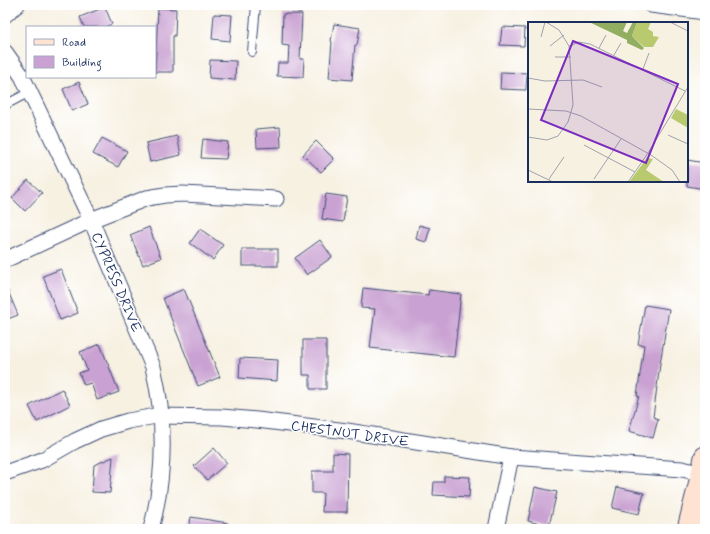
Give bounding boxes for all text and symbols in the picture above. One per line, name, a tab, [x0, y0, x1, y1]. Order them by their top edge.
inset map	[528, 22, 688, 182]
legend	[26, 26, 156, 78]
text: Road	[62, 35, 86, 51]
text: Building	[62, 55, 102, 72]
street label: CYPRESS DRIVE	[87, 230, 145, 335]
street label: CHESTNUT DRIVE	[290, 417, 410, 451]

